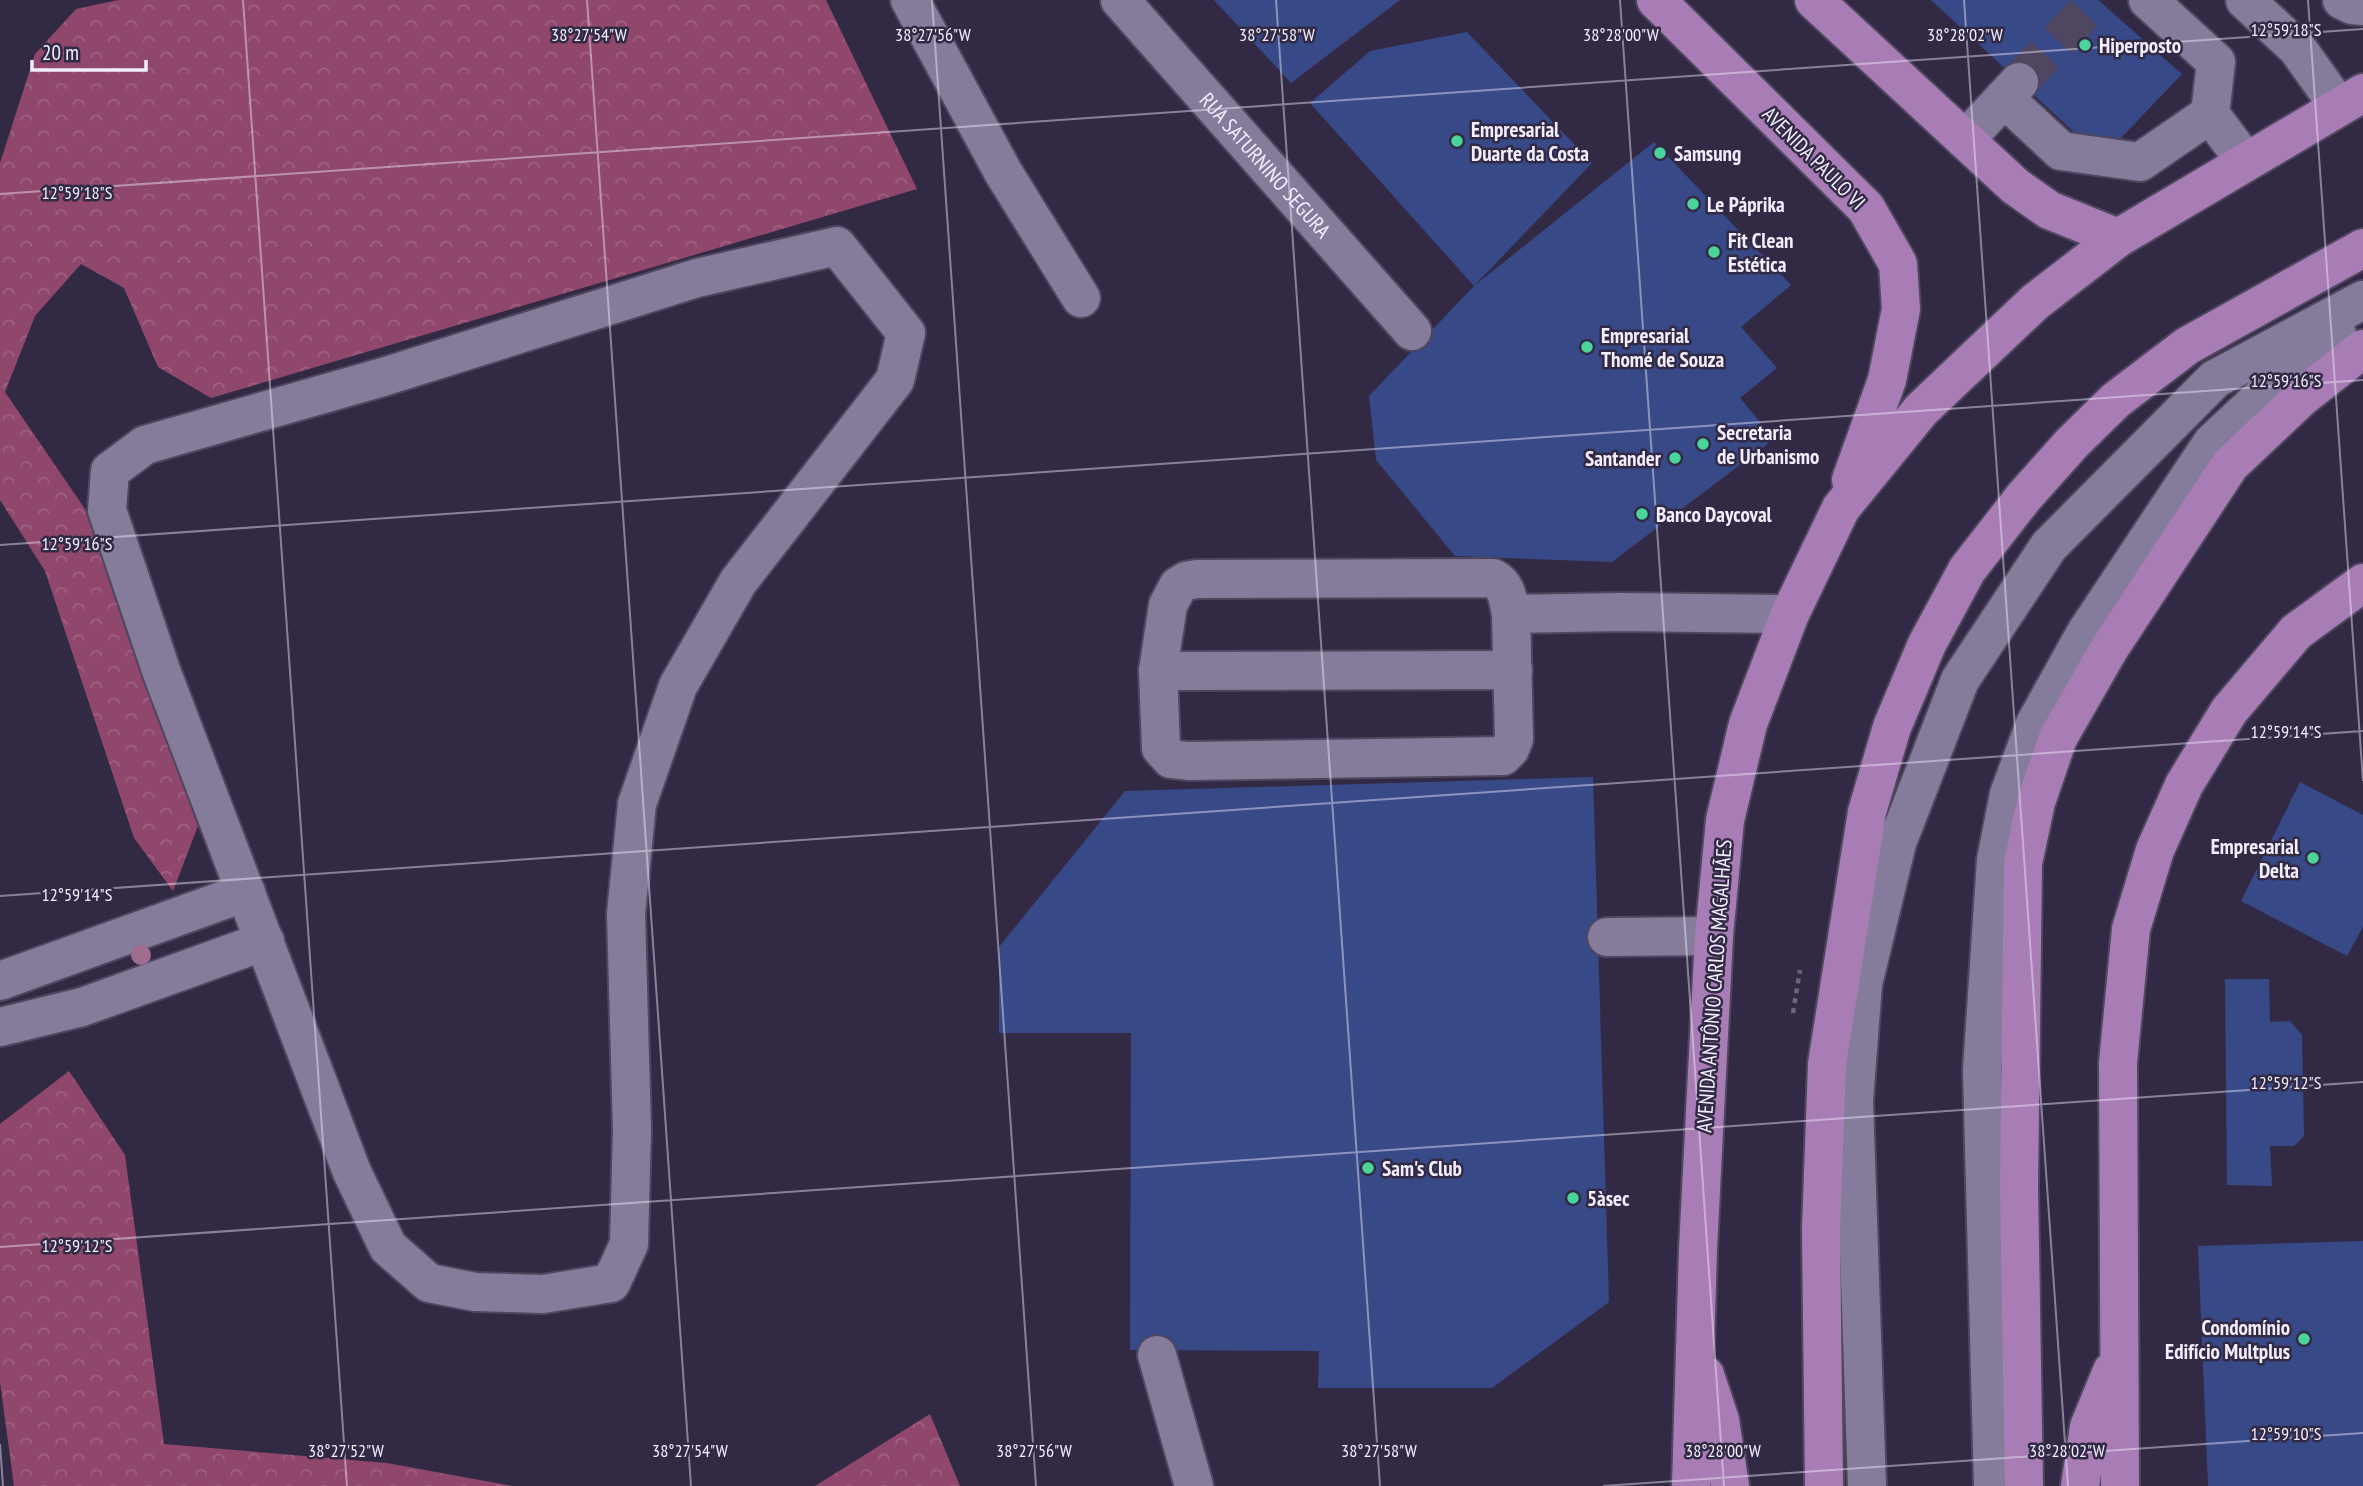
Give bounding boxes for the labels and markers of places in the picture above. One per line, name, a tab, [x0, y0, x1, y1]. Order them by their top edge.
place label: Hiperposto	[2099, 32, 2181, 59]
marker: Hiperposto	[2077, 37, 2093, 53]
place label: Empresarial Duarte da Costa	[1471, 116, 1589, 167]
marker: Empresarial Duarte da Costa	[1449, 133, 1465, 149]
place label: Samsung	[1674, 140, 1741, 167]
marker: Samsung	[1652, 145, 1668, 161]
place label: Le Páprika	[1707, 191, 1785, 218]
marker: Le Páprika	[1685, 196, 1701, 212]
place label: Fit Clean Estética	[1728, 227, 1793, 278]
marker: Fit Clean Estética	[1706, 244, 1722, 260]
place label: Empresarial Thomé de Souza	[1601, 322, 1725, 373]
marker: Empresarial Thomé de Souza	[1579, 339, 1595, 355]
place label: Secretaria de Urbanismo	[1717, 419, 1819, 470]
marker: Secretaria de Urbanismo	[1695, 436, 1711, 452]
place label: Santander	[1585, 445, 1662, 472]
marker: Santander	[1667, 450, 1683, 466]
place label: Banco Daycoval	[1656, 501, 1773, 528]
marker: Banco Daycoval	[1634, 506, 1650, 522]
place label: Empresarial Delta	[2211, 833, 2300, 884]
marker: Empresarial Delta	[2305, 850, 2321, 866]
place label: Sam's Club	[1382, 1155, 1462, 1182]
marker: Sam's Club	[1360, 1160, 1376, 1176]
place label: 5àsec	[1587, 1185, 1630, 1212]
marker: 5àsec	[1565, 1190, 1581, 1206]
place label: Condomínio Edifício Multplus	[2165, 1314, 2290, 1365]
marker: Condomínio Edifício Multplus	[2296, 1331, 2312, 1347]

